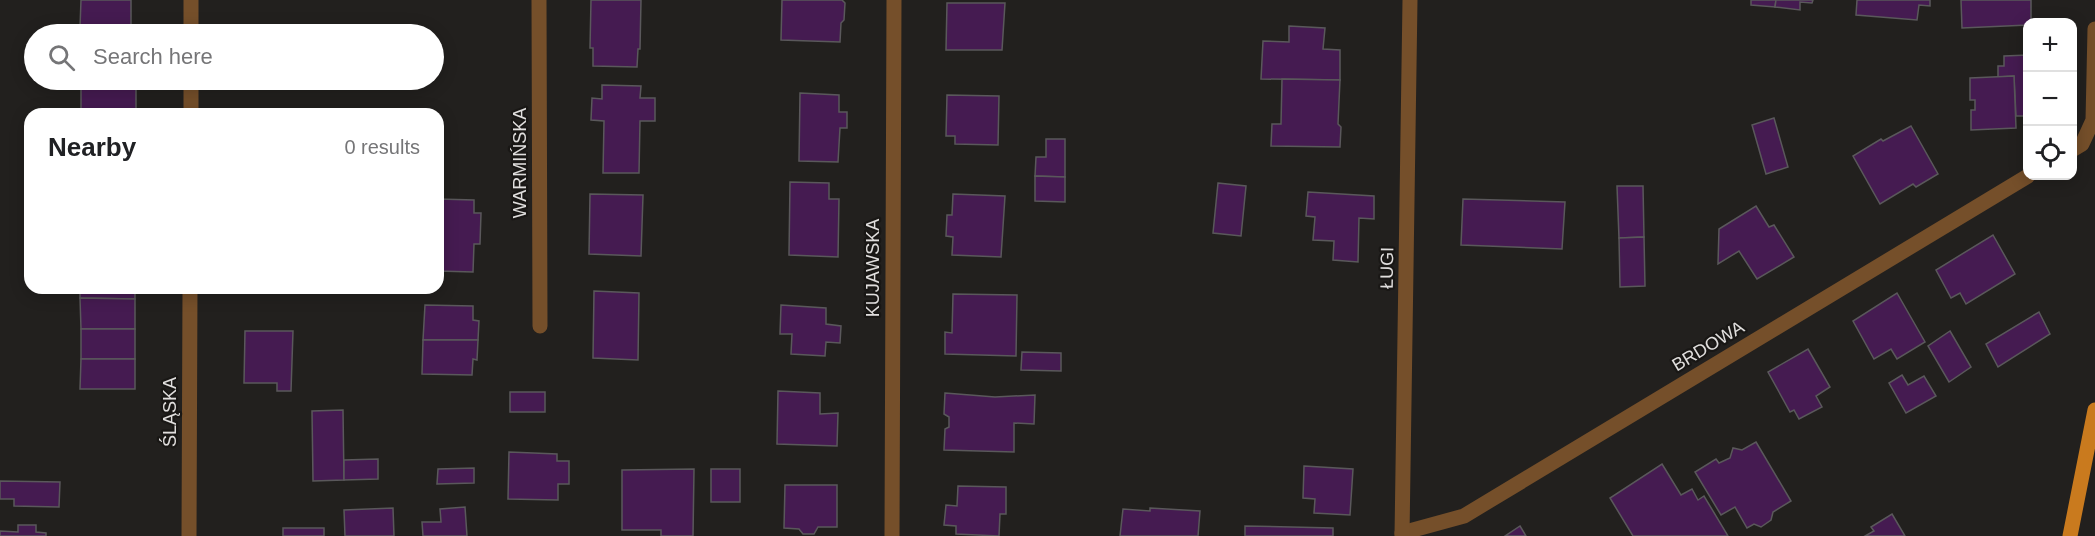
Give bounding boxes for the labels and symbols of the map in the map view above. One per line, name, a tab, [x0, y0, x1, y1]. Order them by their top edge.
street label: WARMIŃSKA	[510, 108, 530, 218]
street label: KUJAWSKA	[863, 219, 883, 317]
street label: ŁUGI	[1377, 247, 1397, 289]
street label: BRDOWA	[1668, 317, 1748, 375]
street label: ŚLĄSKA	[159, 377, 180, 447]

